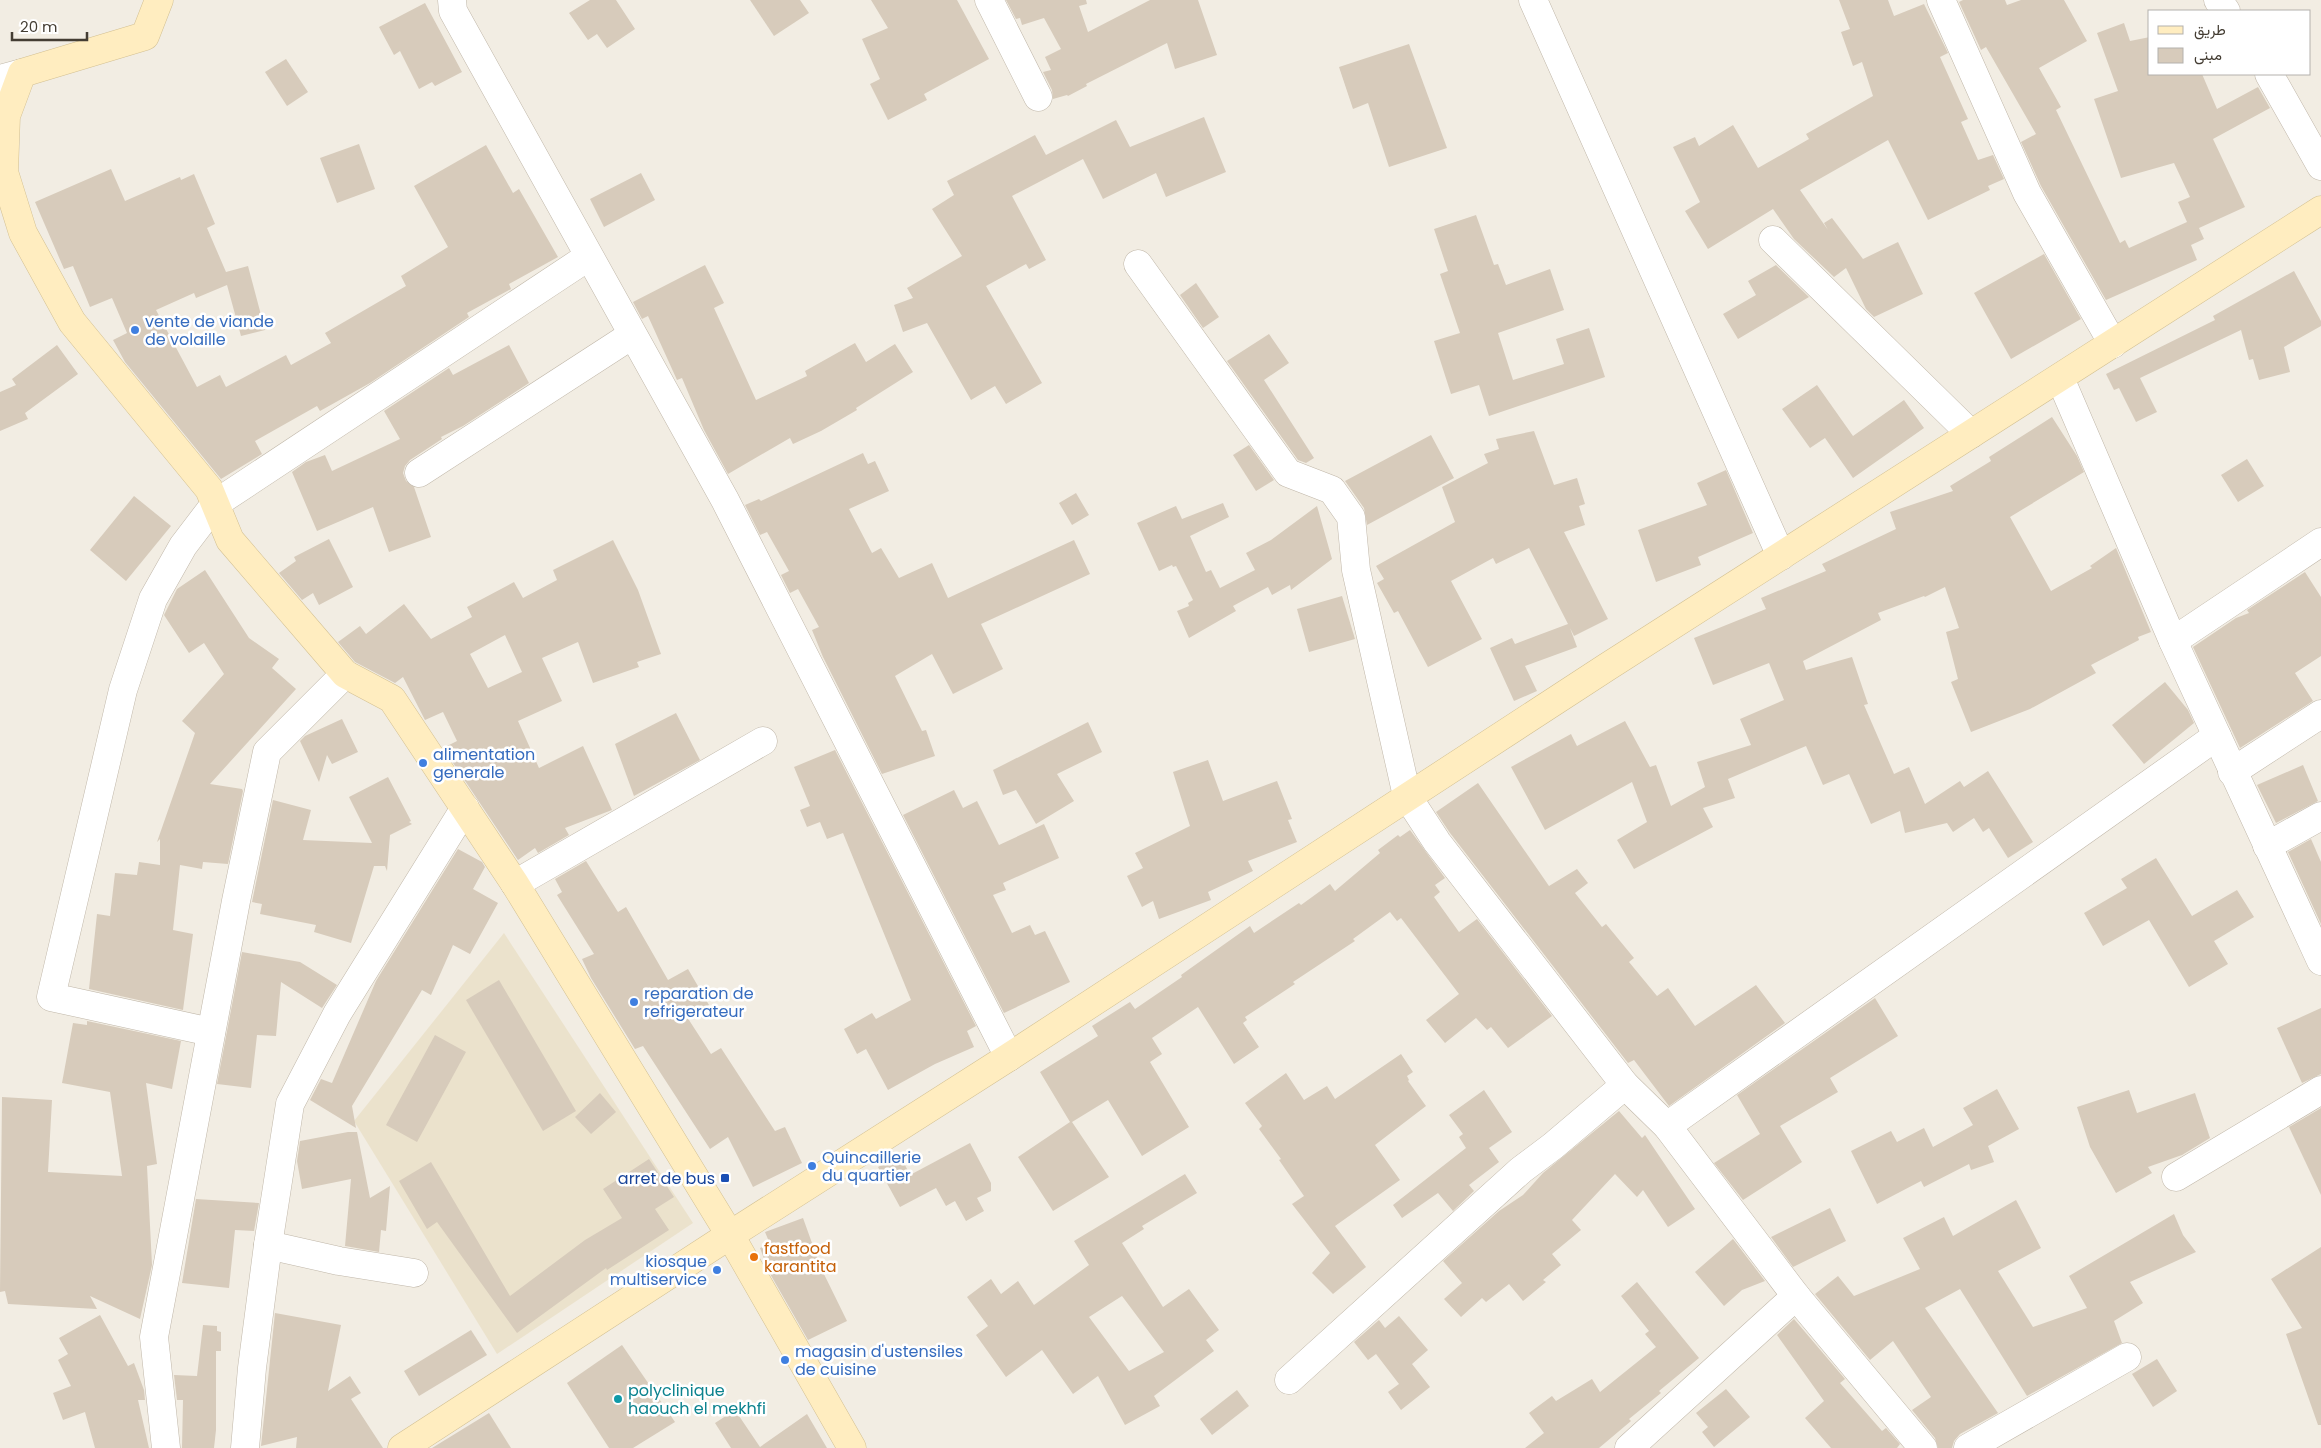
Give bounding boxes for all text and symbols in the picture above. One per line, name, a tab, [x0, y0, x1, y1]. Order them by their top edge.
scale bar	[12, 10, 88, 42]
legend	[2148, 10, 2311, 75]
text: 20 m	[20, 16, 58, 37]
text: طريق	[2194, 19, 2226, 40]
text: مبنى	[2194, 44, 2222, 65]
place label: vente de viande de volaille	[145, 310, 274, 351]
marker: vente de viande de volaille	[129, 324, 141, 336]
place label: alimentation generale	[433, 743, 535, 784]
marker: alimentation generale	[417, 757, 429, 769]
place label: reparation de refrigerateur	[644, 982, 754, 1023]
marker: reparation de refrigerateur	[628, 996, 640, 1008]
place label: Quincaillerie du quartier	[822, 1146, 921, 1187]
marker: Quincaillerie du quartier	[806, 1160, 818, 1172]
place label: arret de bus	[618, 1167, 715, 1190]
marker: arret de bus	[719, 1172, 731, 1184]
place label: fastfood karantita	[764, 1237, 836, 1278]
place label: kiosque multiservice	[610, 1250, 707, 1291]
marker: fastfood karantita	[748, 1251, 760, 1263]
marker: kiosque multiservice	[711, 1264, 723, 1276]
place label: magasin d'ustensiles de cuisine	[795, 1340, 963, 1381]
marker: magasin d'ustensiles de cuisine	[779, 1354, 791, 1366]
place label: polyclinique haouch el mekhfi	[628, 1379, 766, 1420]
marker: polyclinique haouch el mekhfi	[612, 1393, 624, 1405]

